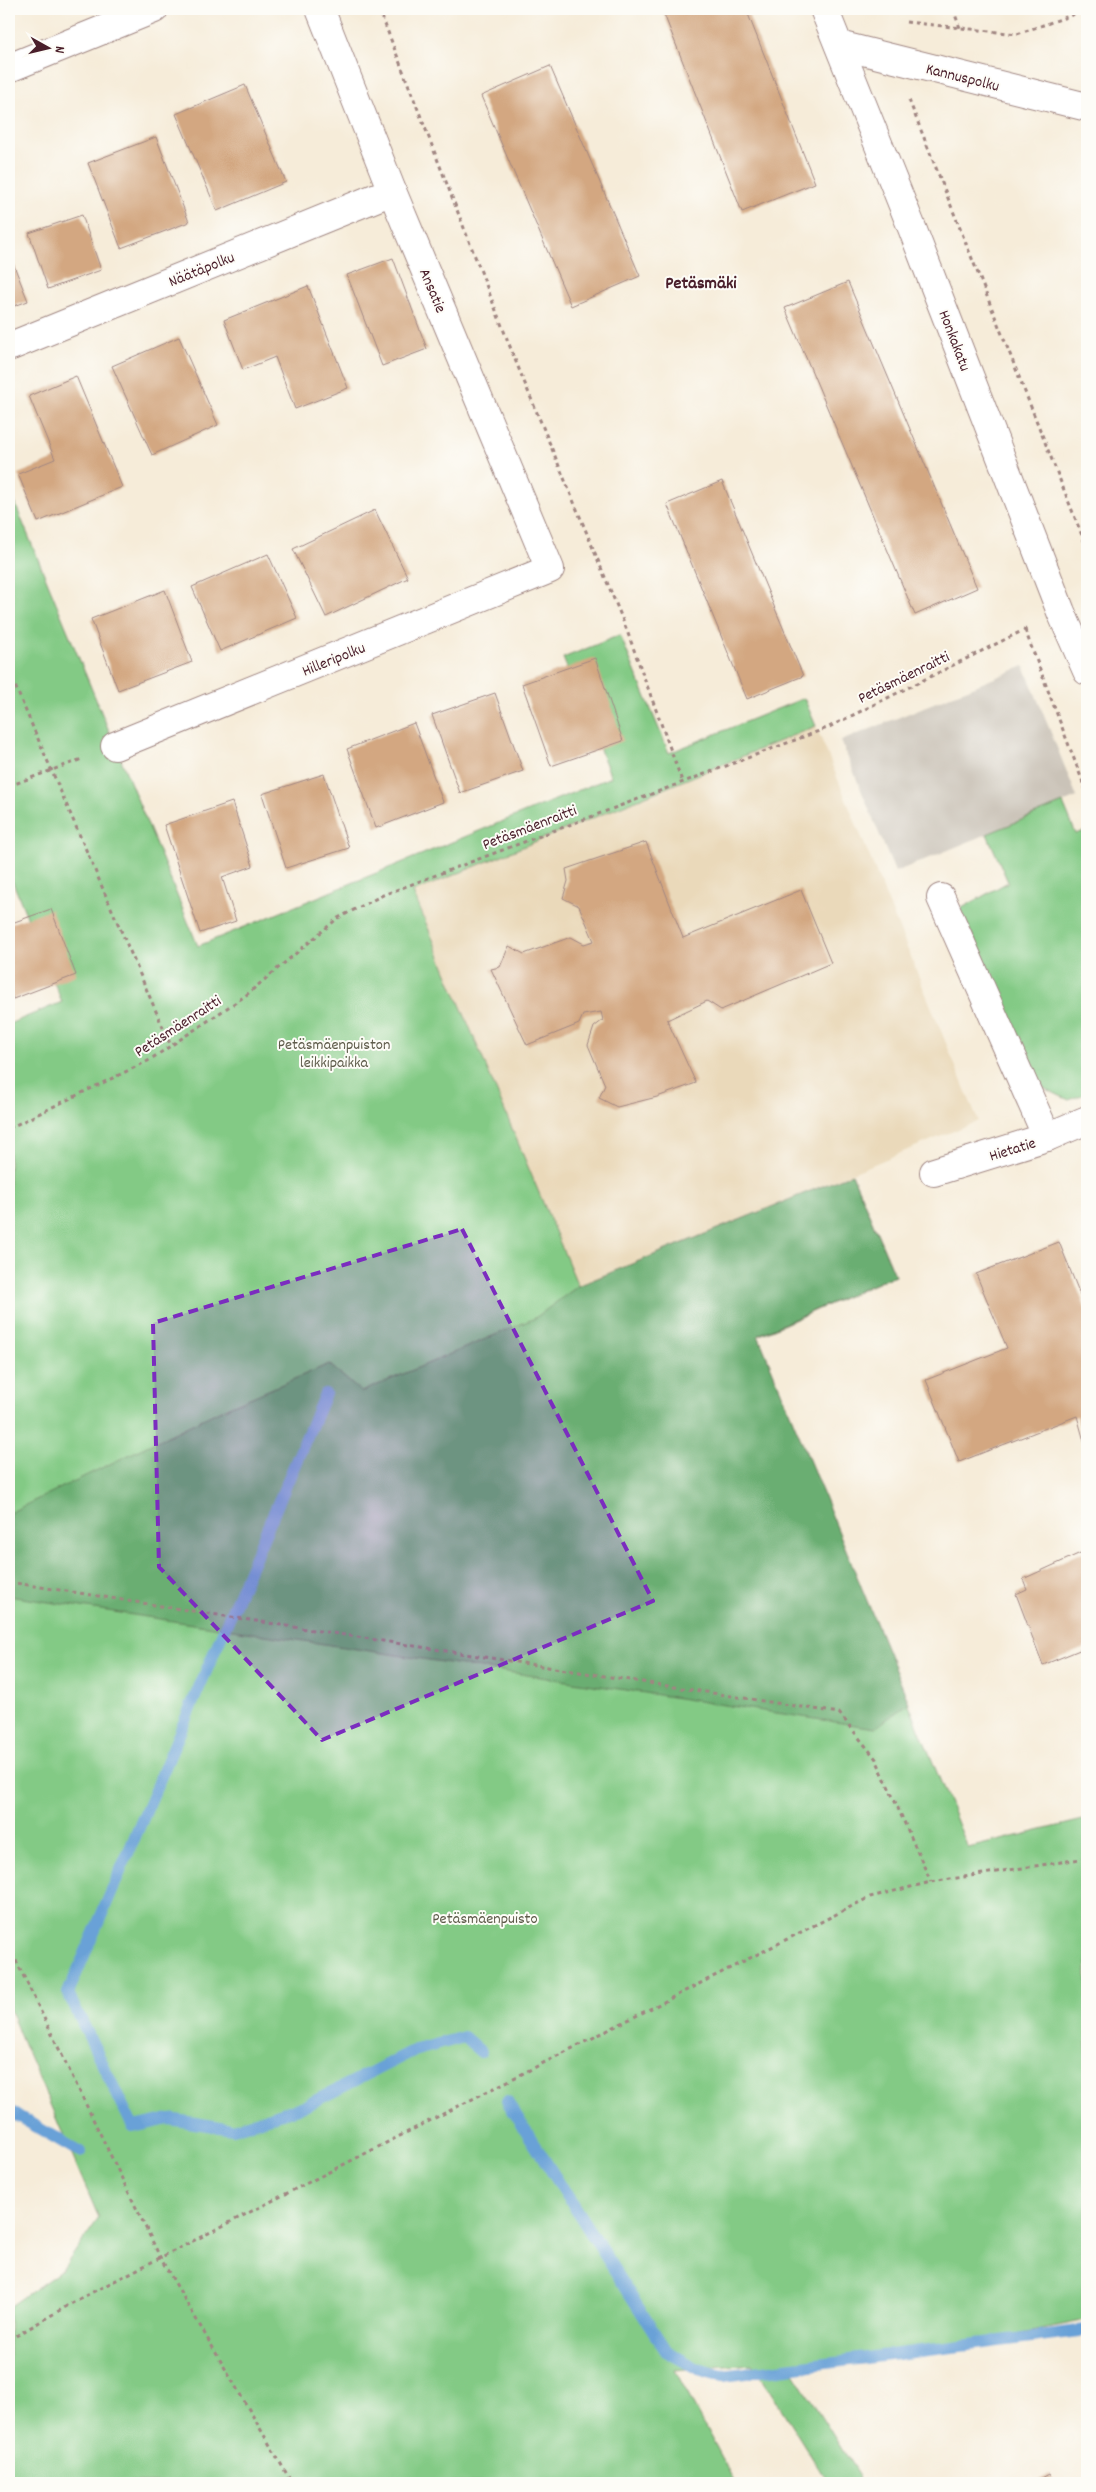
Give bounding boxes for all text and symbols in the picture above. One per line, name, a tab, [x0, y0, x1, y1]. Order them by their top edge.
north arrow	[22, 22, 72, 72]
text: N	[48, 45, 69, 54]
street label: Kannuspolku	[923, 58, 1002, 99]
street label: Näätäpolku	[165, 247, 239, 294]
street label: Ansatie	[412, 265, 451, 317]
district label: Petäsmäki	[665, 272, 737, 297]
street label: Honkakatu	[932, 307, 976, 375]
street label: Hilleripolku	[299, 637, 369, 683]
street label: Petäsmäenraitti	[854, 646, 954, 710]
street label: Petäsmäenraitti	[479, 800, 580, 857]
street label: Petäsmäenraitti	[130, 990, 226, 1064]
park label: Petäsmäenpuiston leikkipaikka	[278, 1034, 390, 1075]
street label: Hietatie	[987, 1132, 1039, 1168]
park label: Petäsmäenpuisto	[432, 1908, 538, 1931]

